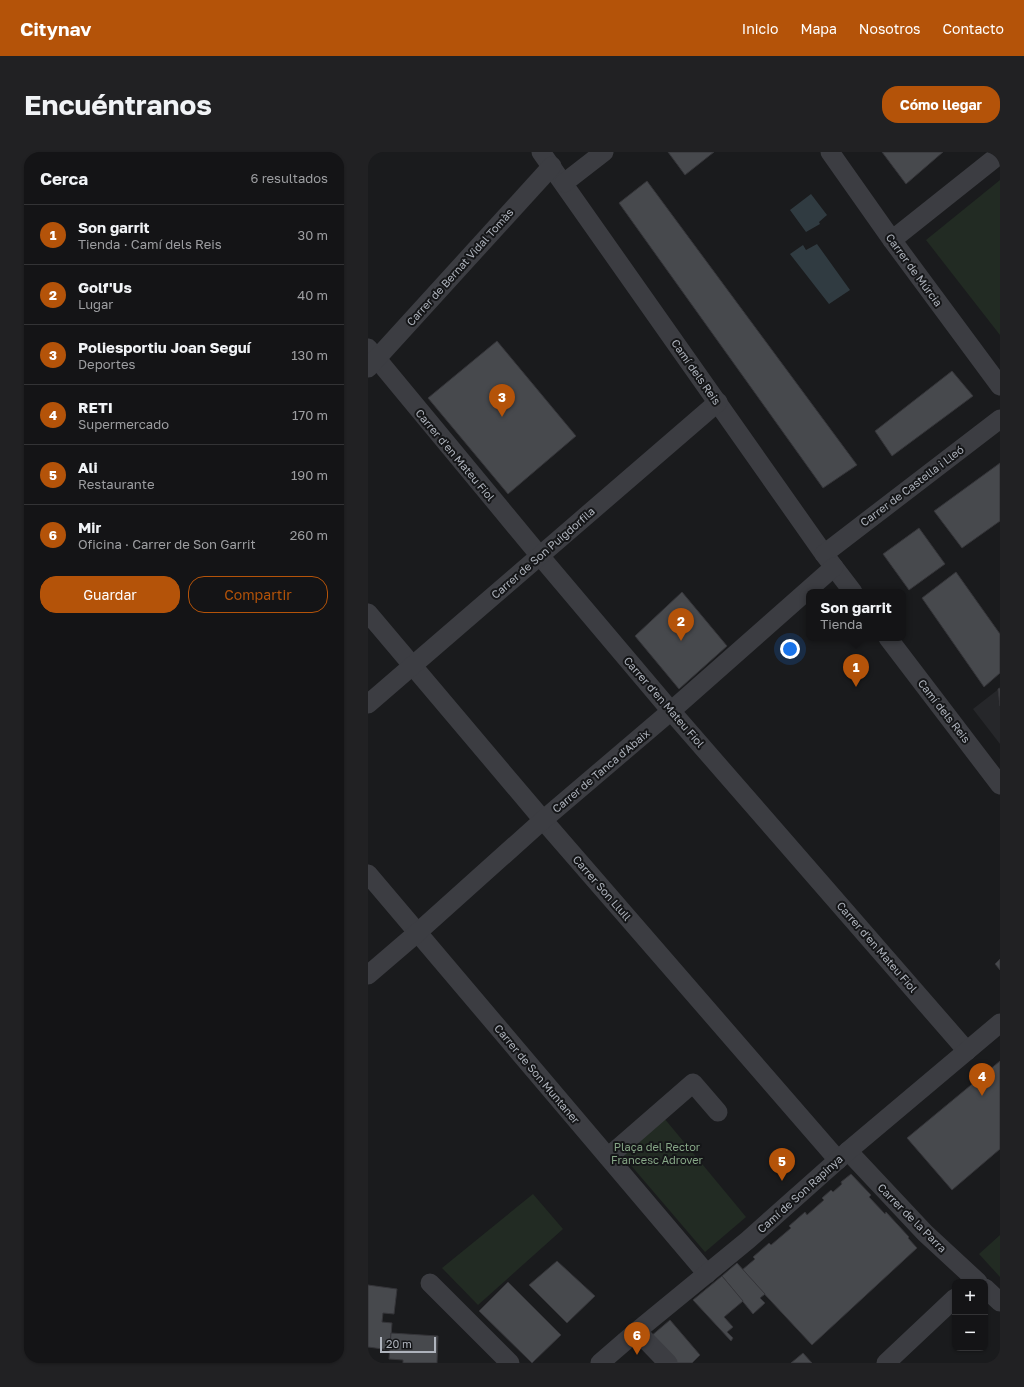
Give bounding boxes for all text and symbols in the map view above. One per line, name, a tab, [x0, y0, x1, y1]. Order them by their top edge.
text: Citynav	[20, 17, 92, 40]
text: Inicio	[742, 20, 778, 37]
text: Mapa	[800, 20, 837, 37]
text: Nosotros	[859, 20, 920, 37]
text: Contacto	[942, 20, 1004, 37]
button: Cómo llegar	[882, 86, 1000, 123]
text: Encuéntranos	[24, 88, 212, 121]
text: Cerca	[40, 168, 88, 189]
text: 6 resultados	[251, 170, 328, 186]
street label: Carrer de Bernat Vidal Tomàs	[403, 205, 516, 328]
text: Son garrit	[78, 218, 150, 236]
text: 1	[50, 227, 56, 243]
text: 30 m	[298, 227, 328, 243]
street label: Carrer de Múrcia	[884, 231, 945, 309]
text: Tienda · Camí dels Reis	[78, 236, 222, 252]
text: Golf'Us	[78, 278, 132, 296]
text: 2	[49, 287, 57, 303]
text: 40 m	[297, 287, 328, 303]
text: Lugar	[78, 296, 113, 312]
street label: Camí dels Reis	[669, 336, 724, 407]
text: Poliesportiu Joan Seguí	[78, 338, 251, 356]
text: 3	[49, 347, 57, 363]
text: 130 m	[291, 347, 328, 363]
text: Deportes	[78, 356, 135, 372]
pin: 3	[489, 384, 515, 417]
text: RETI	[78, 398, 113, 416]
street label: Carrer d'en Mateu Fiol	[413, 406, 498, 504]
text: 4	[49, 407, 57, 423]
text: 170 m	[292, 407, 328, 423]
text: Supermercado	[78, 416, 169, 432]
street label: Carrer de Castella i Lleó	[857, 442, 966, 529]
text: Ali	[78, 458, 98, 476]
text: 5	[49, 467, 57, 483]
text: 190 m	[291, 467, 328, 483]
text: Restaurante	[78, 476, 154, 492]
street label: Carrer de Son Puigdorfila	[488, 504, 597, 601]
text: Mir	[78, 518, 101, 536]
text: 6	[49, 527, 57, 543]
text: 260 m	[290, 527, 328, 543]
text: Oficina · Carrer de Son Garrit	[78, 536, 256, 552]
button: Guardar	[40, 576, 180, 613]
button: Compartir	[188, 576, 328, 613]
popup	[806, 589, 906, 641]
text: Son garrit	[820, 598, 892, 616]
pin: 2	[668, 608, 694, 641]
text: Tienda	[820, 616, 863, 632]
your location	[780, 639, 800, 659]
street label: Carrer d'en Mateu Fiol	[621, 654, 708, 750]
pin: 1	[843, 654, 869, 687]
street label: Camí dels Reis	[916, 676, 973, 745]
street label: Carrer de Tanca d'Abaix	[549, 726, 652, 815]
street label: Carrer Son Llull	[571, 852, 635, 923]
street label: Carrer d'en Mateu Fiol	[834, 899, 921, 995]
street label: Carrer de Son Muntaner	[492, 1021, 583, 1126]
pin: 4	[969, 1063, 995, 1096]
park label: Plaça del Rector Francesc Adrover	[611, 1140, 704, 1166]
pin: 5	[769, 1148, 795, 1181]
street label: Camí de Son Rapinya	[754, 1152, 845, 1235]
street label: Carrer de la Parra	[875, 1181, 949, 1255]
map controls	[952, 1279, 988, 1351]
button: +	[952, 1279, 988, 1315]
button: −	[952, 1315, 988, 1351]
pin: 6	[624, 1322, 650, 1355]
scale bar	[380, 1335, 436, 1354]
text: 20 m	[386, 1337, 412, 1350]

